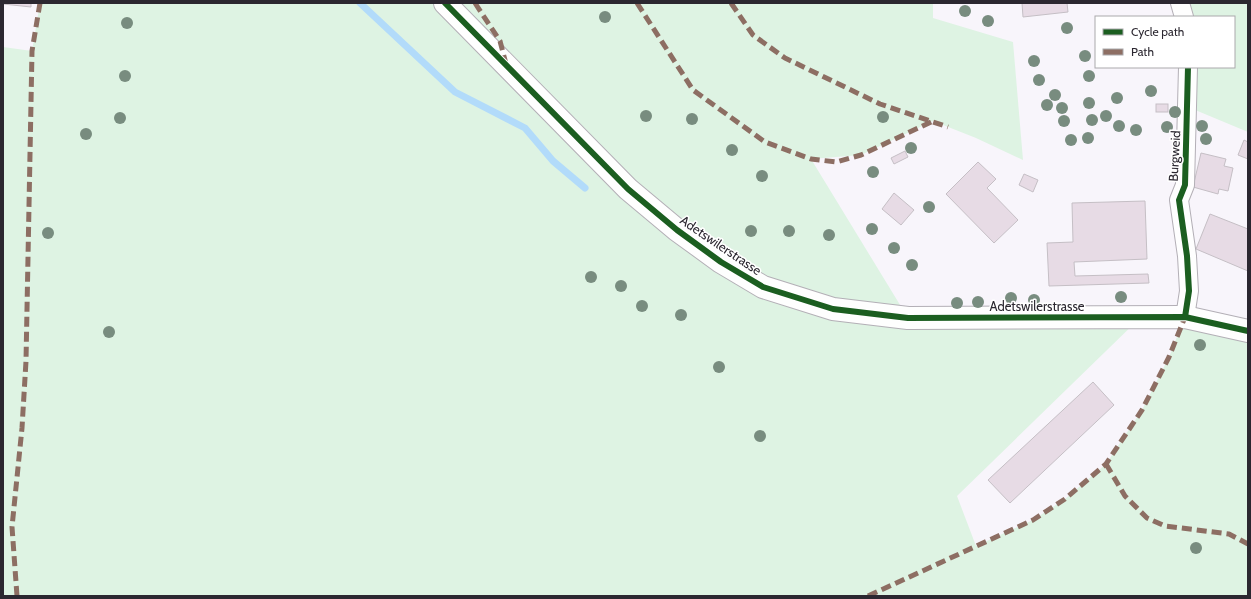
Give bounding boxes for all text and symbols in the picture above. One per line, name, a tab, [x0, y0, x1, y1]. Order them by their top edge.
legend	[1095, 16, 1235, 68]
text: Cycle path	[1131, 24, 1184, 39]
text: Path	[1131, 44, 1154, 59]
street label: Burgweid	[1165, 130, 1183, 182]
street label: Adetswilerstrasse	[677, 212, 765, 278]
street label: Adetswilerstrasse	[990, 298, 1085, 314]

